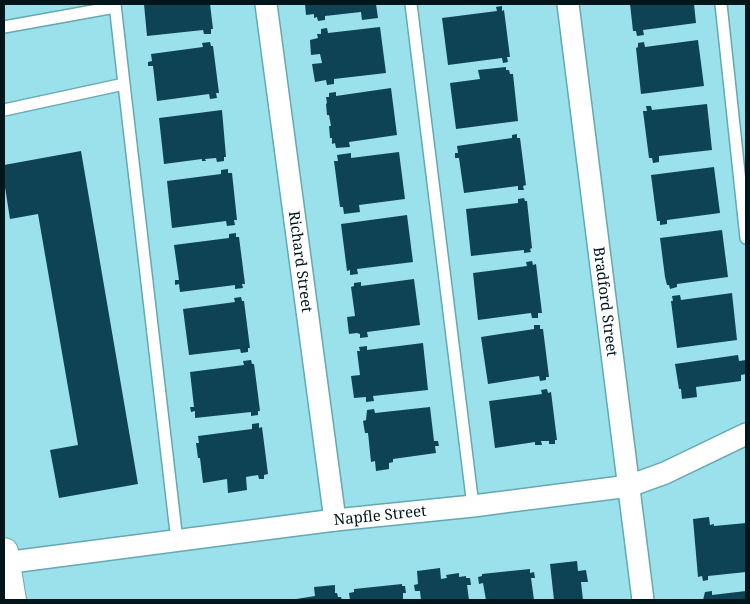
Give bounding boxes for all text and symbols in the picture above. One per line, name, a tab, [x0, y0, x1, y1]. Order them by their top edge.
street label: Richard Street	[285, 210, 318, 314]
street label: Bradford Street	[590, 245, 623, 358]
street label: Napfle Street	[333, 500, 427, 529]

